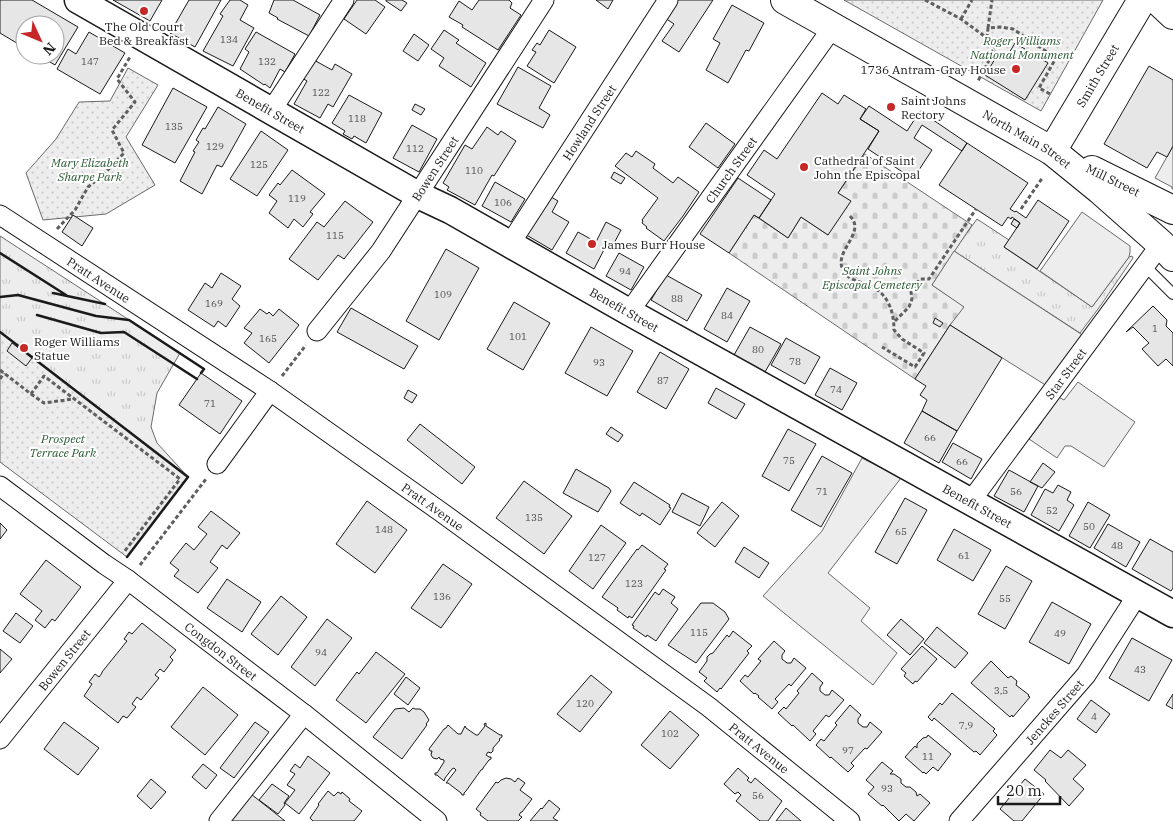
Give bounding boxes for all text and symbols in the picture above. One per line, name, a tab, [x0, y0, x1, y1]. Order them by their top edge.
marker: The Old Court Bed & Breakfast	[138, 5, 150, 17]
north arrow	[15, 15, 65, 65]
place label: The Old Court Bed & Breakfast	[99, 19, 189, 48]
house number: 134	[220, 33, 238, 46]
park label: Roger Williams National Monument	[969, 33, 1075, 62]
text: N	[39, 39, 60, 59]
street label: Smith Street	[1073, 41, 1122, 110]
house number: 147	[81, 55, 99, 68]
house number: 132	[258, 55, 276, 68]
place label: 1736 Antram-Gray House	[860, 62, 1006, 77]
marker: 1736 Antram-Gray House	[1010, 63, 1022, 75]
street label: Howland Street	[559, 82, 619, 163]
street label: Benefit Street	[233, 85, 308, 136]
house number: 122	[312, 86, 330, 99]
place label: Saint Johns Rectory	[901, 93, 966, 122]
marker: Saint Johns Rectory	[885, 101, 897, 113]
street label: North Main Street	[980, 106, 1074, 171]
house number: 118	[348, 112, 366, 125]
house number: 135	[165, 120, 183, 133]
street label: Bowen Street	[408, 133, 461, 204]
street label: Church Street	[702, 133, 760, 206]
house number: 129	[206, 140, 224, 153]
house number: 112	[406, 142, 424, 155]
place label: Cathedral of Saint John the Episcopal	[814, 153, 921, 182]
park label: Mary Elizabeth Sharpe Park	[50, 155, 129, 184]
house number: 125	[250, 158, 268, 171]
marker: Cathedral of Saint John the Episcopal	[798, 161, 810, 173]
street label: Mill Street	[1084, 161, 1142, 199]
house number: 110	[465, 164, 483, 177]
house number: 119	[288, 192, 306, 205]
house number: 106	[494, 196, 512, 209]
house number: 115	[326, 229, 344, 242]
place label: James Burr House	[602, 237, 705, 252]
marker: James Burr House	[586, 238, 598, 250]
street label: Pratt Avenue	[64, 253, 133, 306]
park label: Saint Johns Episcopal Cemetery	[821, 263, 923, 292]
house number: 94	[619, 265, 631, 278]
street label: Benefit Street	[587, 284, 662, 335]
house number: 109	[434, 288, 452, 301]
house number: 88	[671, 292, 683, 305]
house number: 169	[205, 297, 223, 310]
house number: 84	[721, 309, 733, 322]
house number: 1	[1152, 322, 1158, 335]
house number: 101	[509, 330, 527, 343]
house number: 165	[259, 332, 277, 345]
place label: Roger Williams Statue	[34, 334, 120, 363]
marker: Roger Williams Statue	[18, 342, 30, 354]
house number: 80	[752, 343, 764, 356]
street label: Star Street	[1041, 345, 1089, 402]
house number: 78	[789, 355, 801, 368]
house number: 93	[593, 356, 605, 369]
house number: 87	[657, 374, 669, 387]
house number: 74	[830, 383, 842, 396]
house number: 71	[204, 397, 216, 410]
park label: Prospect Terrace Park	[30, 431, 97, 460]
house number: 66	[924, 431, 936, 444]
house number: 75	[783, 454, 795, 467]
house number: 66	[956, 455, 968, 468]
street label: Pratt Avenue	[399, 479, 467, 534]
street label: Benefit Street	[940, 480, 1015, 531]
house number: 71	[816, 485, 828, 498]
house number: 56	[1010, 485, 1022, 498]
house number: 52	[1046, 504, 1058, 517]
house number: 135	[525, 511, 543, 524]
house number: 50	[1083, 520, 1095, 533]
house number: 148	[375, 523, 393, 536]
house number: 65	[895, 525, 907, 538]
house number: 48	[1111, 539, 1123, 552]
house number: 61	[958, 549, 970, 562]
house number: 127	[588, 551, 606, 564]
house number: 123	[625, 577, 643, 590]
house number: 136	[433, 590, 451, 603]
house number: 55	[999, 592, 1011, 605]
street label: Congdon Street	[182, 619, 260, 683]
street label: Bowen Street	[35, 626, 93, 693]
house number: 115	[690, 626, 708, 639]
house number: 49	[1054, 627, 1066, 640]
house number: 94	[315, 646, 327, 659]
house number: 43	[1134, 663, 1146, 676]
street label: Jenckes Street	[1022, 676, 1087, 747]
house number: 3,5	[994, 684, 1008, 697]
house number: 120	[576, 697, 594, 710]
house number: 4	[1091, 710, 1097, 723]
street label: Pratt Avenue	[726, 719, 792, 776]
house number: 7,9	[959, 719, 973, 732]
house number: 102	[661, 727, 679, 740]
house number: 97	[842, 744, 854, 757]
house number: 11	[922, 750, 934, 763]
scale bar	[998, 774, 1060, 806]
text: 20 m	[1006, 781, 1042, 800]
house number: 93	[881, 782, 893, 795]
house number: 56	[752, 789, 764, 802]

